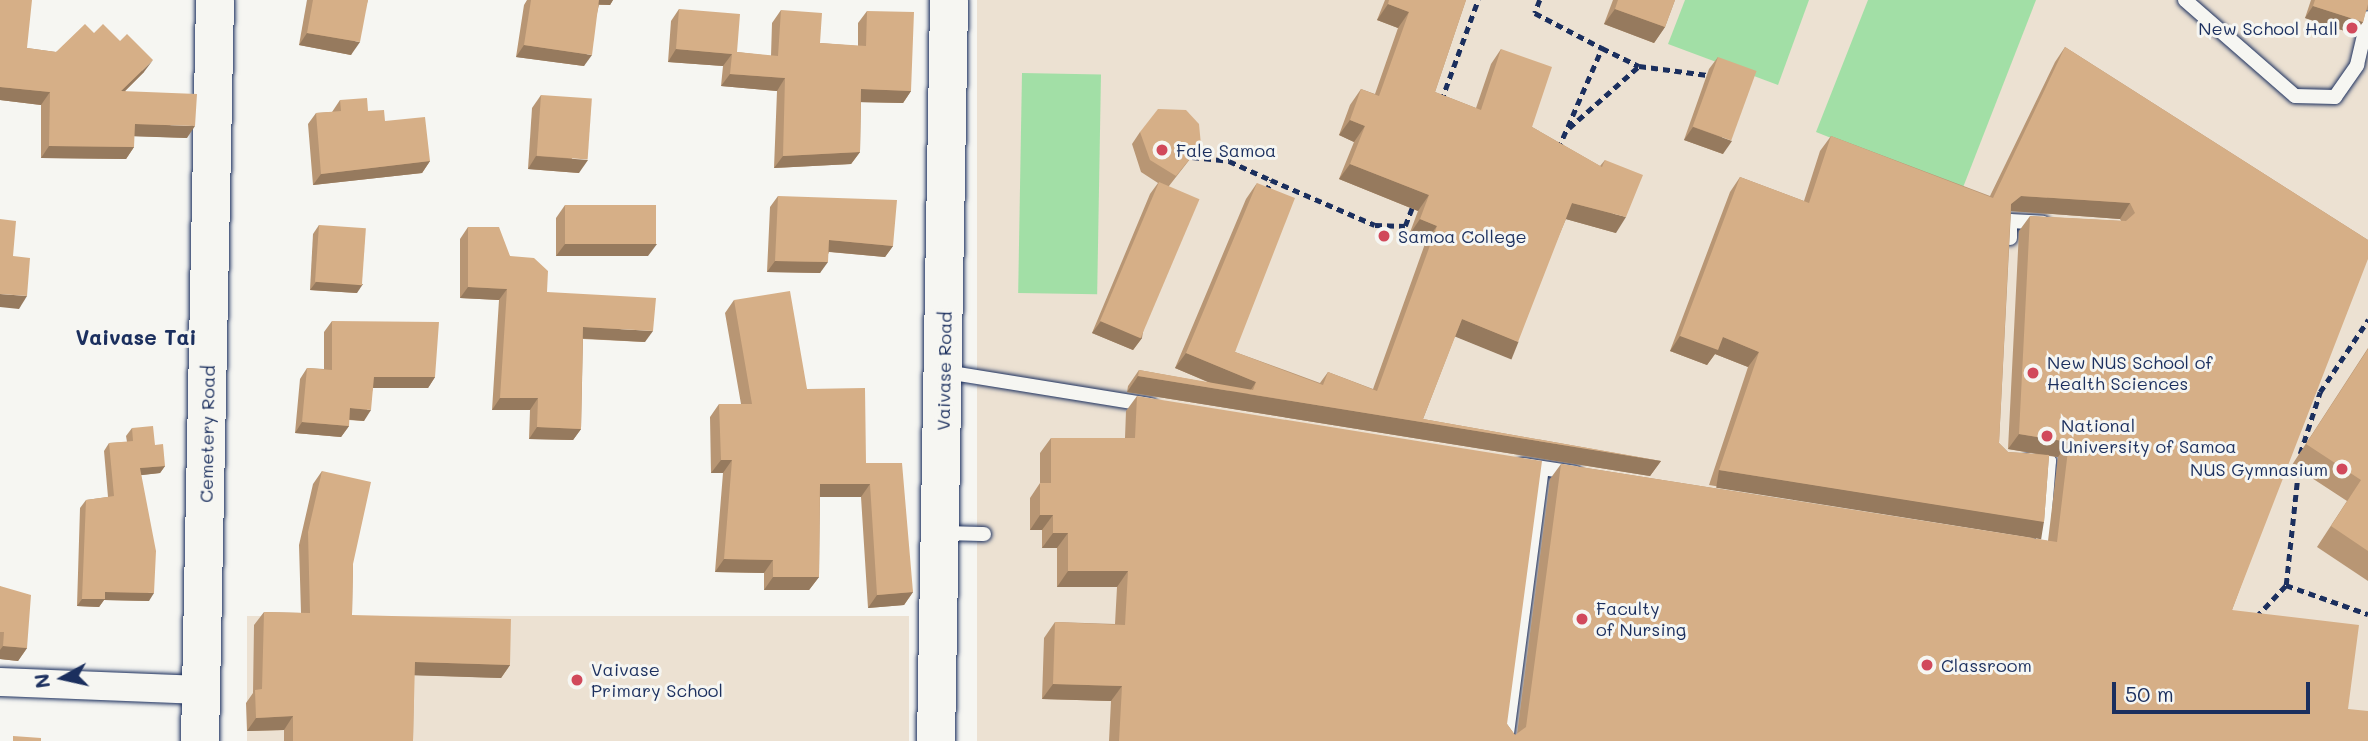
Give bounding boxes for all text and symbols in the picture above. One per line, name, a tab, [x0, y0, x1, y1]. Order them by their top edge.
place label: New School Hall	[2198, 17, 2338, 39]
marker: New School Hall	[2344, 20, 2360, 36]
place label: Fale Samoa	[1176, 139, 1276, 161]
marker: Fale Samoa	[1154, 142, 1170, 158]
place label: Samoa College	[1398, 225, 1527, 247]
marker: Samoa College	[1376, 228, 1392, 244]
street label: Vaivase Road	[932, 311, 956, 431]
district label: Vaivase Tai	[75, 324, 197, 350]
place label: New NUS School of Health Sciences	[2047, 352, 2213, 394]
street label: Cemetery Road	[195, 365, 219, 503]
marker: New NUS School of Health Sciences	[2025, 365, 2041, 381]
place label: National University of Samoa	[2061, 415, 2237, 458]
marker: National University of Samoa	[2039, 428, 2055, 444]
place label: NUS Gymnasium	[2190, 458, 2328, 480]
marker: NUS Gymnasium	[2334, 461, 2350, 477]
place label: Faculty of Nursing	[1596, 598, 1686, 640]
marker: Faculty of Nursing	[1574, 611, 1590, 627]
north arrow	[28, 643, 98, 713]
place label: Classroom	[1941, 654, 2032, 676]
marker: Classroom	[1919, 657, 1935, 673]
place label: Vaivase Primary School	[591, 659, 723, 702]
scale bar	[2116, 668, 2314, 712]
text: N	[28, 672, 55, 690]
marker: Vaivase Primary School	[569, 672, 585, 688]
text: 50 m	[2125, 680, 2174, 707]

